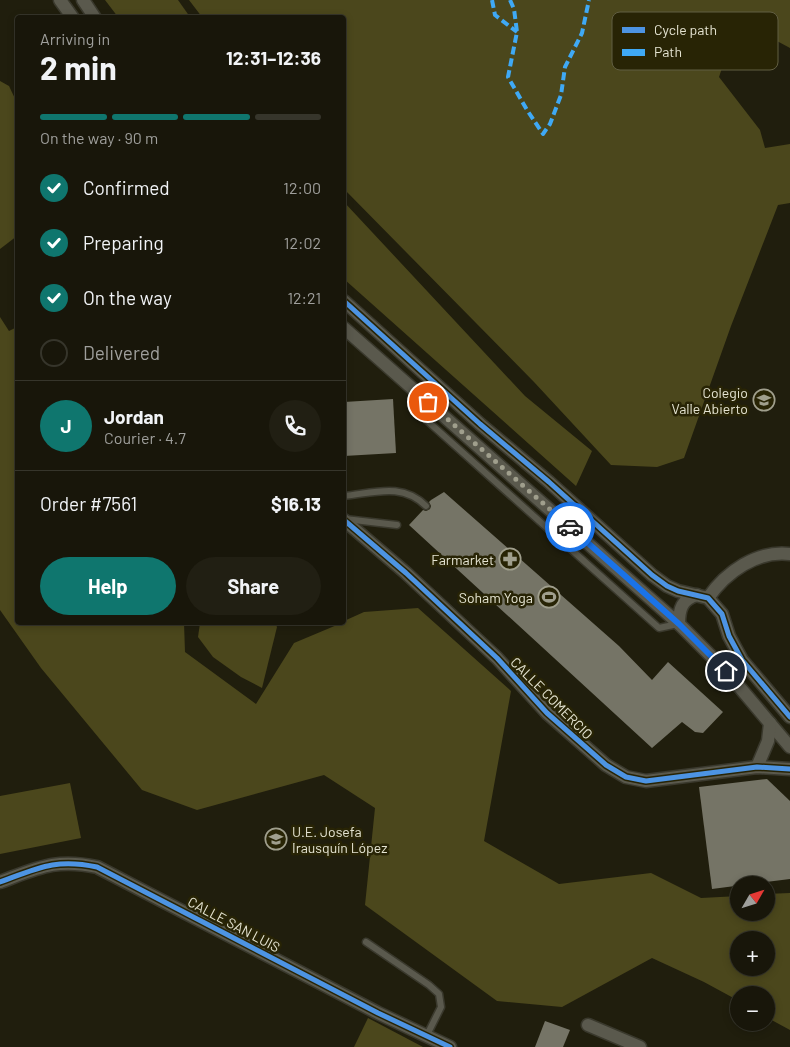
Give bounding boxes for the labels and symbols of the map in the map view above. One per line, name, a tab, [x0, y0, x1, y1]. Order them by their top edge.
legend	[612, 12, 778, 70]
text: Cycle path	[654, 21, 717, 38]
text: Path	[654, 43, 682, 60]
pin	[407, 381, 449, 423]
place label: Colegio Valle Abierto	[672, 384, 748, 417]
school or university icon: Colegio Valle Abierto	[752, 388, 776, 412]
courier	[545, 502, 595, 552]
pharmacy icon: Farmarket	[498, 547, 522, 571]
place label: Farmarket	[431, 551, 494, 568]
sports icon: Soham Yoga	[537, 585, 561, 609]
place label: Soham Yoga	[459, 589, 533, 606]
pin	[705, 650, 747, 692]
street label: CALLE COMERCIO	[507, 653, 597, 743]
place label: U.E. Josefa Irausquín López	[292, 823, 387, 856]
school or university icon: U.E. Josefa Irausquín López	[264, 827, 288, 851]
north arrow	[730, 876, 775, 921]
street label: CALLE SAN LUIS	[185, 893, 283, 955]

